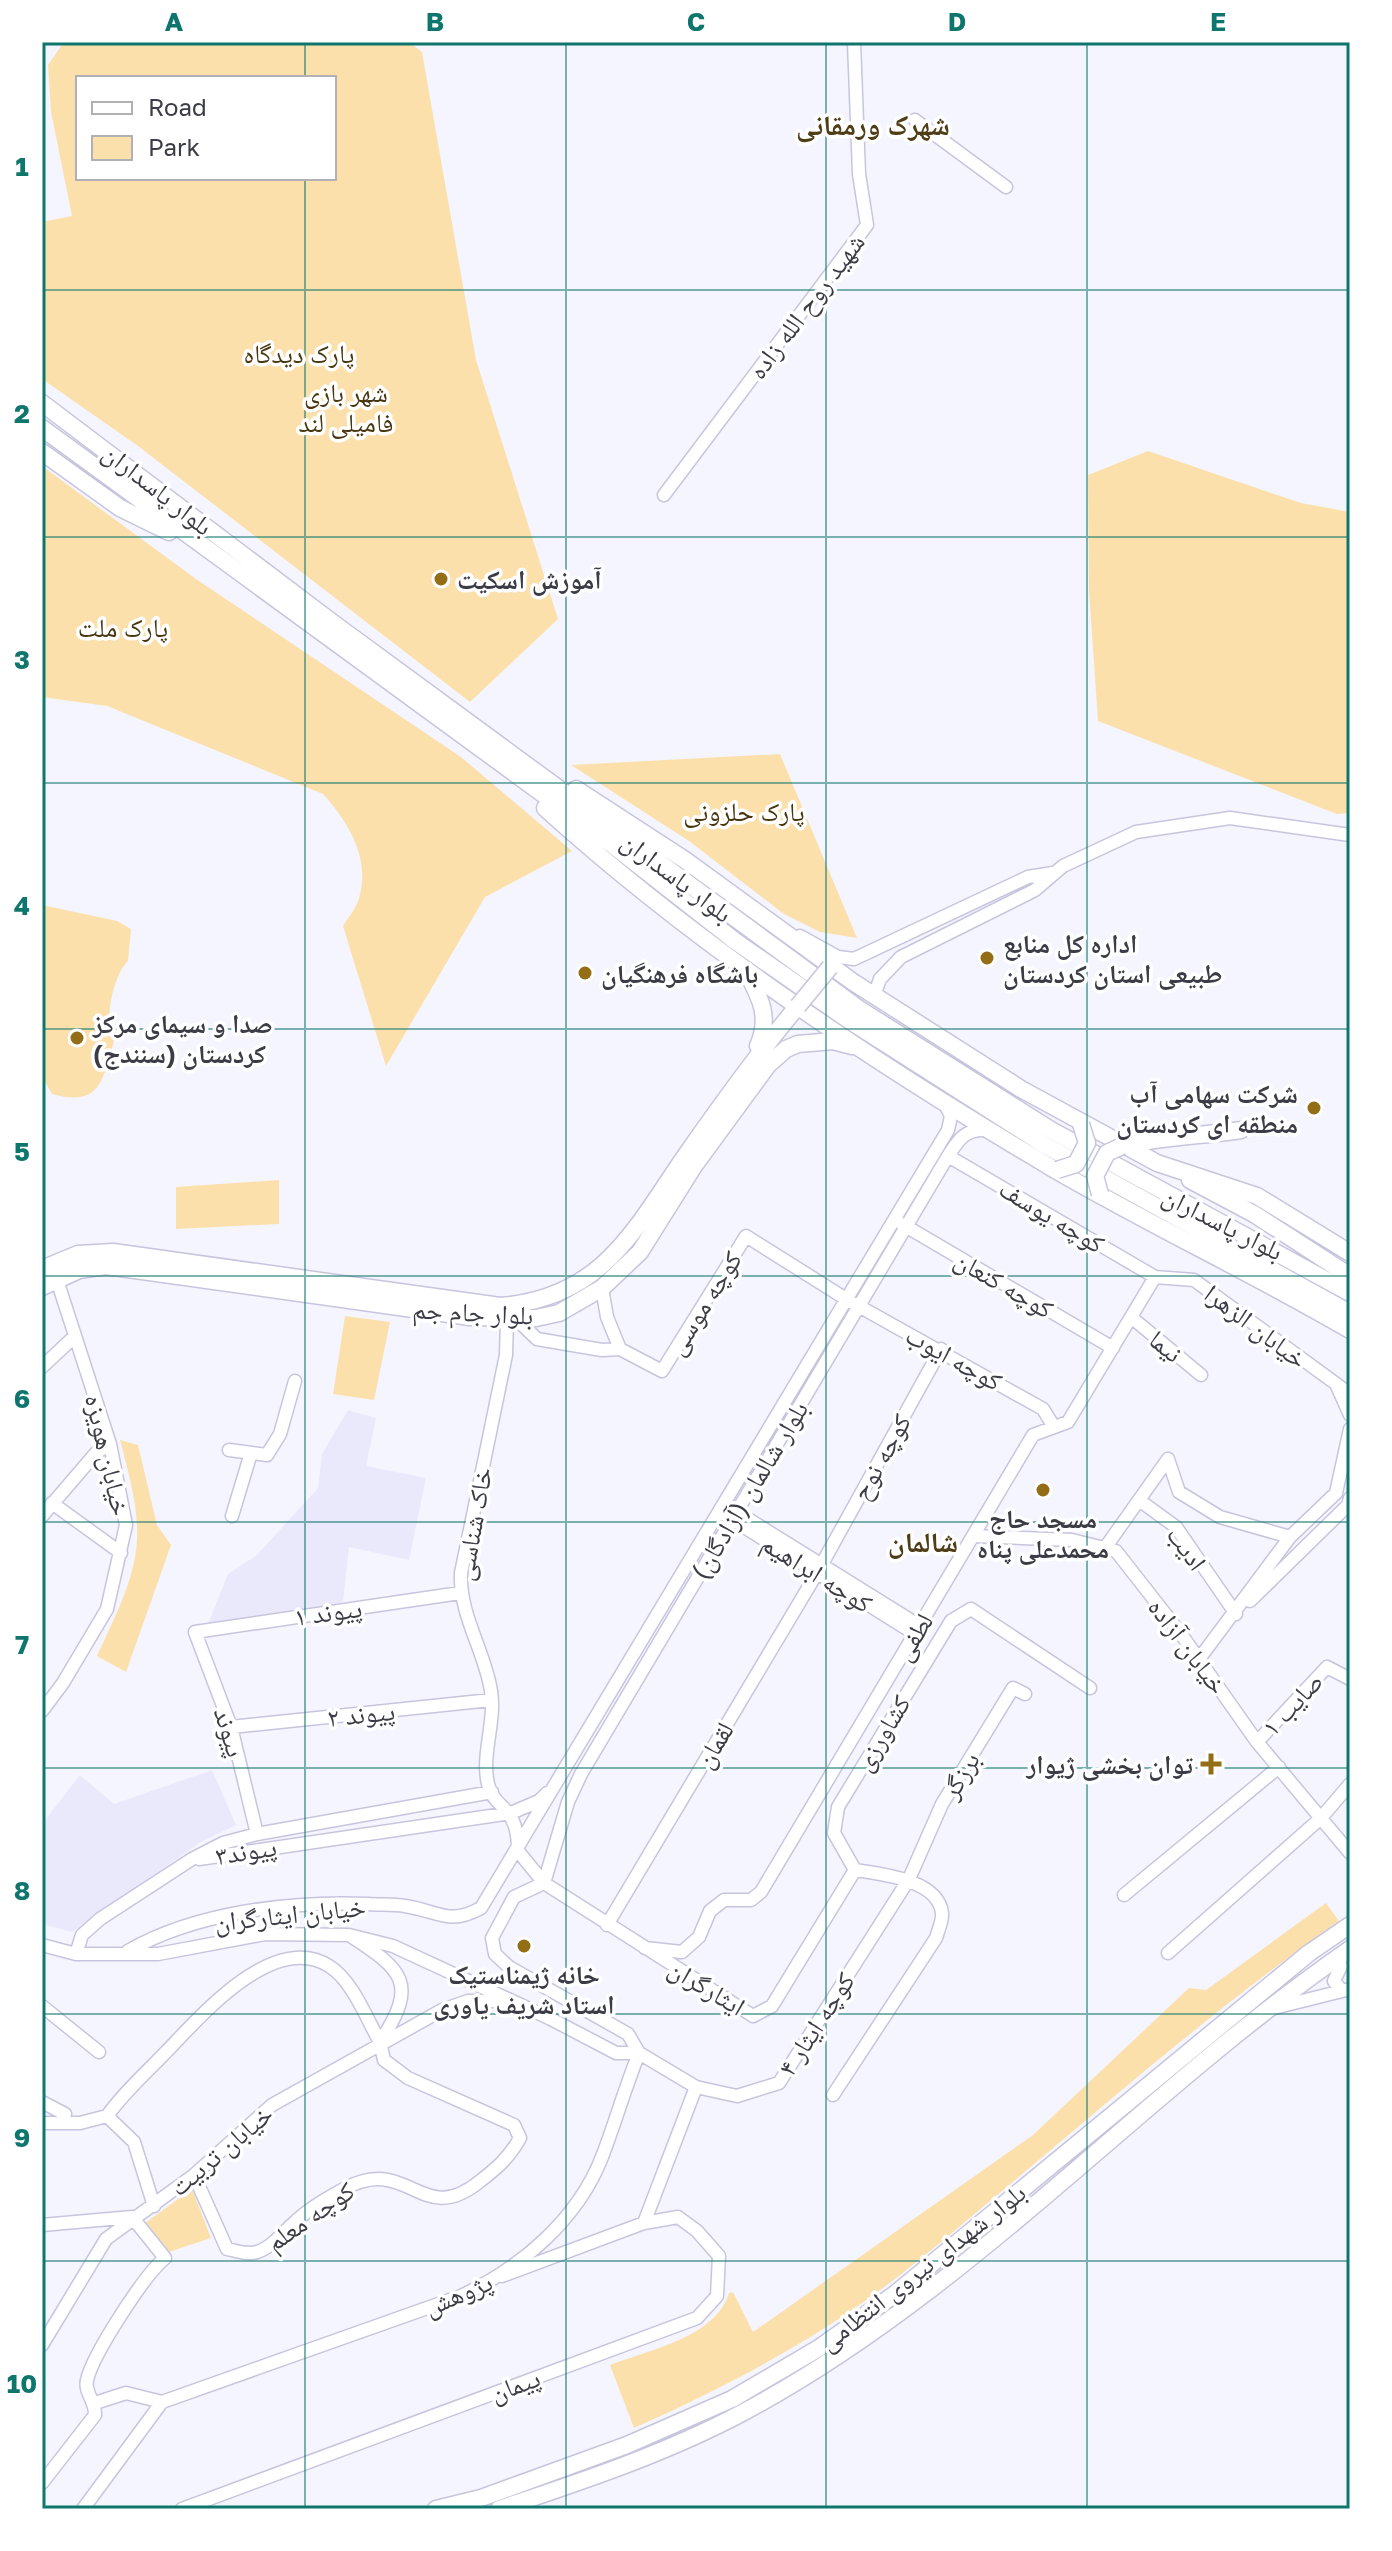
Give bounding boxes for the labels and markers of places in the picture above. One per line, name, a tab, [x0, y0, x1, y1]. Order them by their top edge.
place label: آموزش اسکیت	[457, 564, 602, 596]
marker: آموزش اسکیت	[432, 570, 450, 588]
place label: اداره کل منابع طبیعی استان کردستان	[1003, 928, 1223, 990]
marker: اداره کل منابع طبیعی استان کردستان	[978, 949, 996, 967]
place label: باشگاه فرهنگیان	[601, 958, 758, 990]
marker: باشگاه فرهنگیان	[576, 964, 594, 982]
place label: صدا و سیمای مرکز کردستان (سنندج)	[92, 1008, 273, 1070]
marker: صدا و سیمای مرکز کردستان (سنندج)	[68, 1029, 86, 1047]
place label: شرکت سهامی آب منطقه ای کردستان	[1116, 1078, 1298, 1140]
marker: شرکت سهامی آب منطقه ای کردستان	[1305, 1099, 1323, 1117]
marker: مسجد حاج محمدعلی پناه	[1034, 1481, 1052, 1499]
place label: مسجد حاج محمدعلی پناه	[977, 1503, 1109, 1565]
place label: توان بخشی ژیوار	[1025, 1749, 1193, 1781]
marker: توان بخشی ژیوار	[1200, 1753, 1222, 1775]
marker: خانه ژیمناستیک استاد شریف یاوری	[515, 1937, 533, 1955]
place label: خانه ژیمناستیک استاد شریف یاوری	[433, 1959, 615, 2021]

